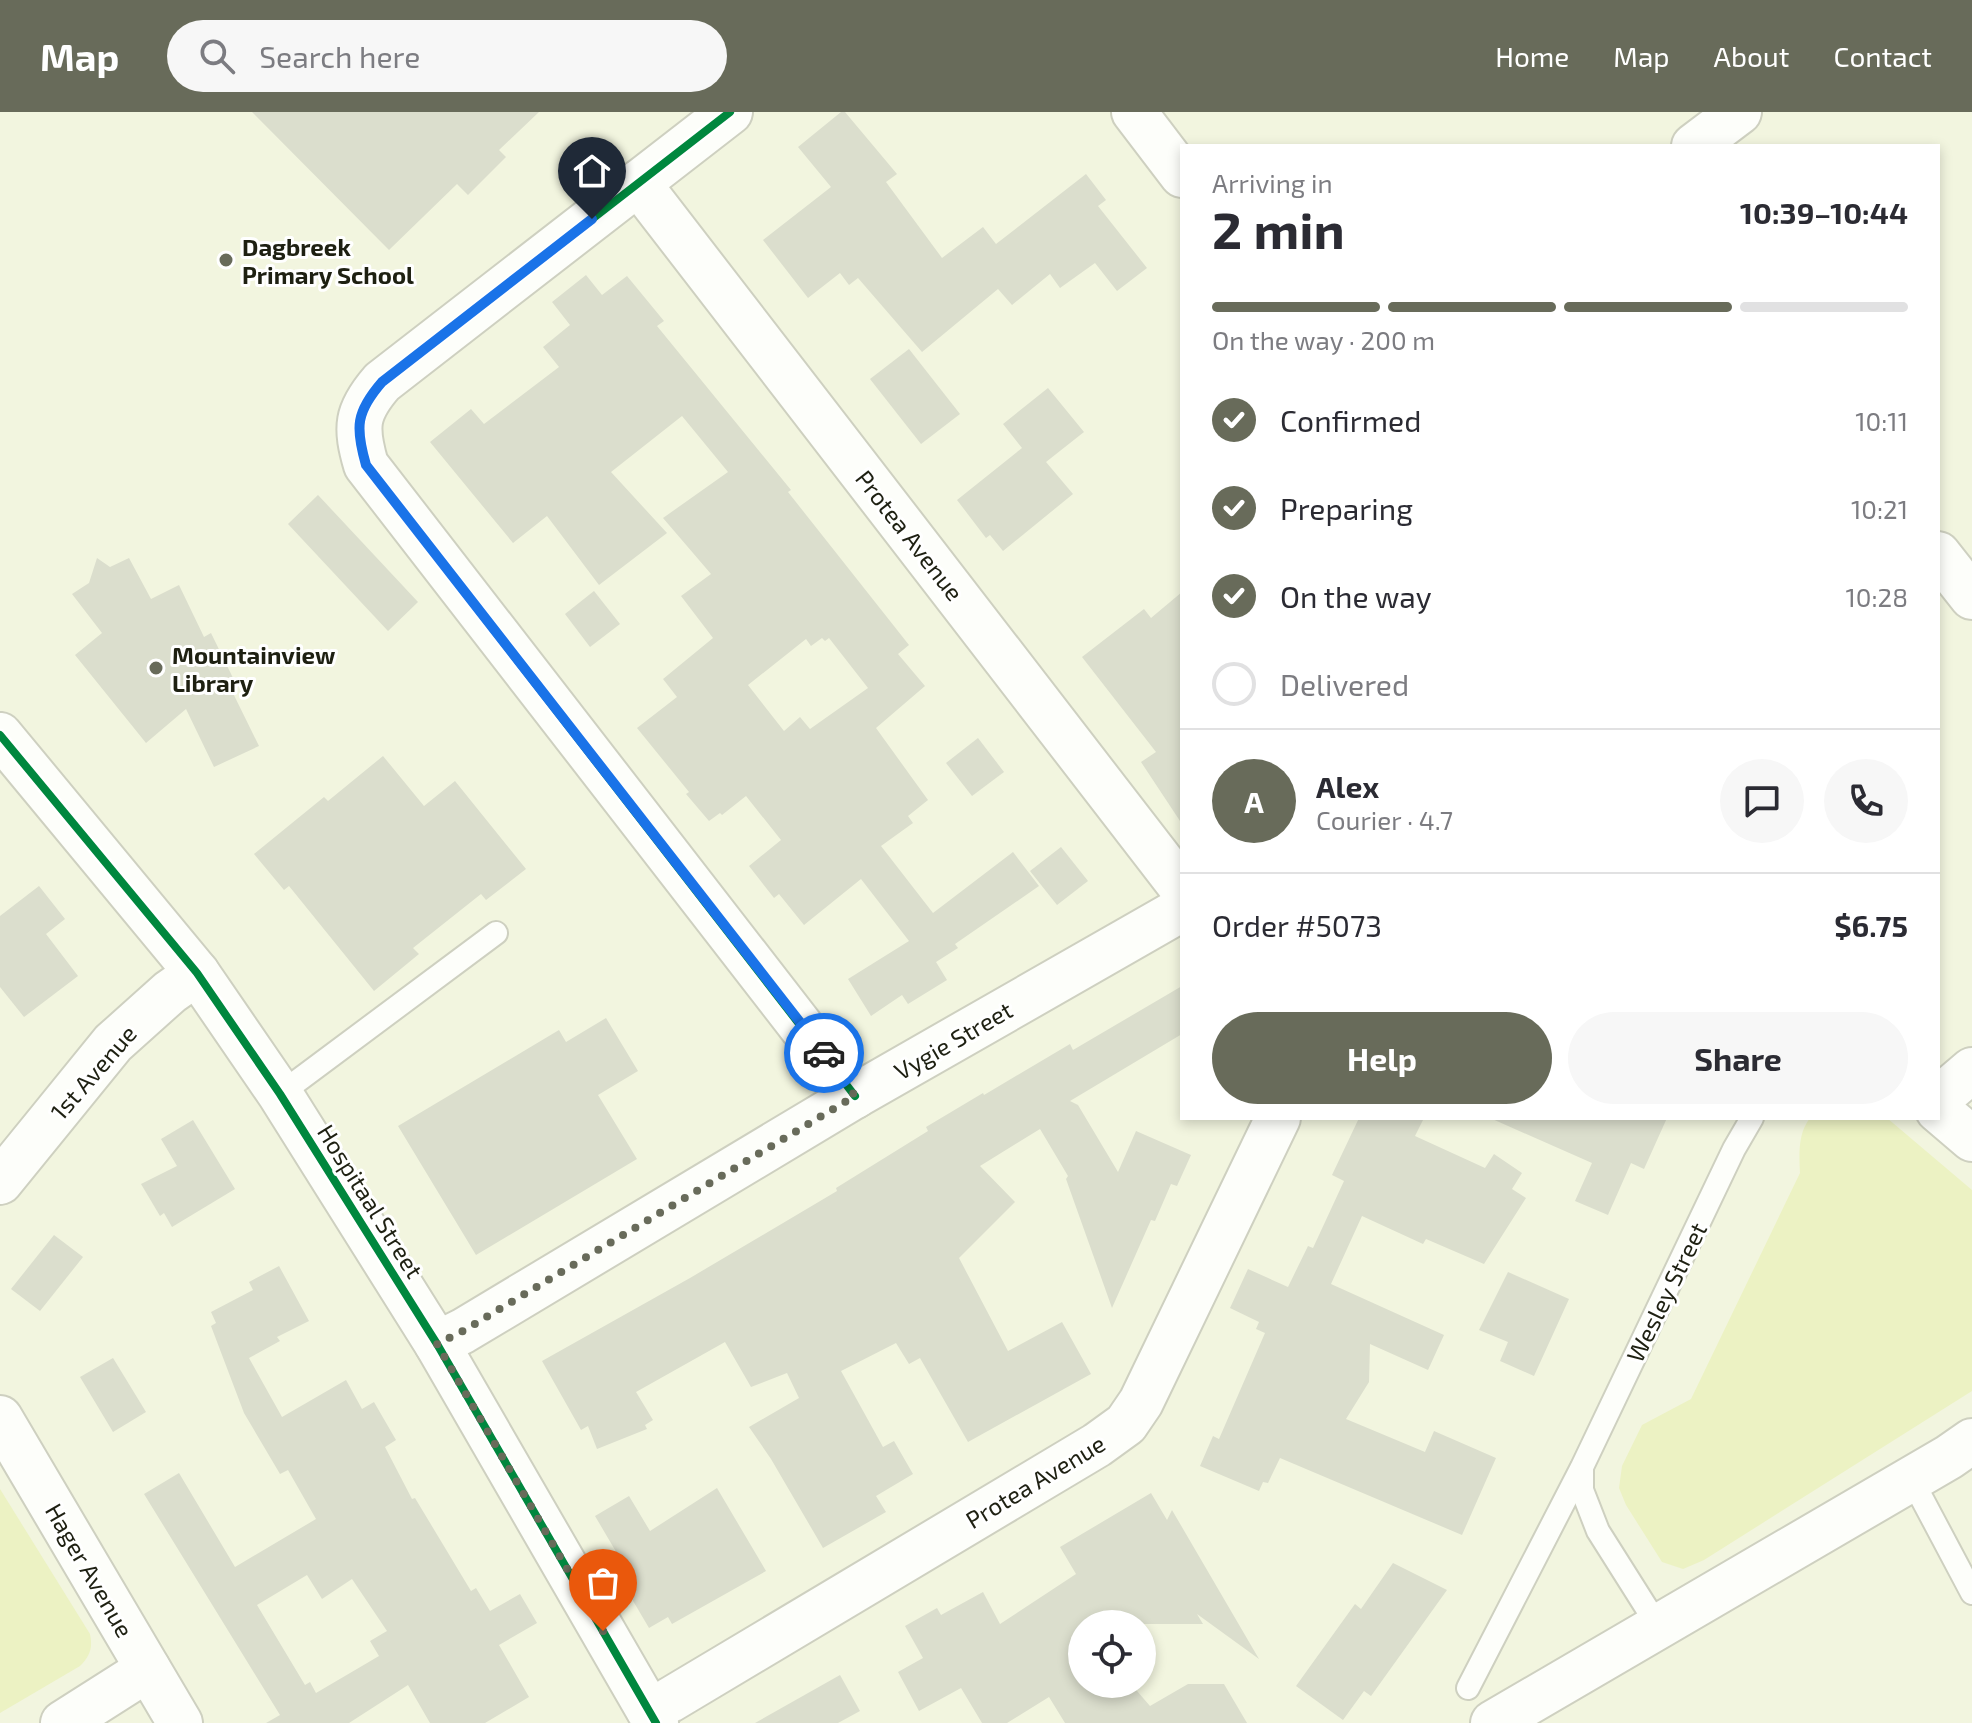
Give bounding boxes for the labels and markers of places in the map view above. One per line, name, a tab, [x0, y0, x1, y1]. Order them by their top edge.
pin	[558, 137, 626, 219]
place label: Dagbreek Primary School	[242, 232, 414, 289]
marker: Dagbreek Primary School	[217, 251, 235, 269]
place label: Mountainview Library	[172, 640, 336, 697]
marker: Mountainview Library	[147, 659, 165, 677]
pin	[569, 1549, 637, 1631]

